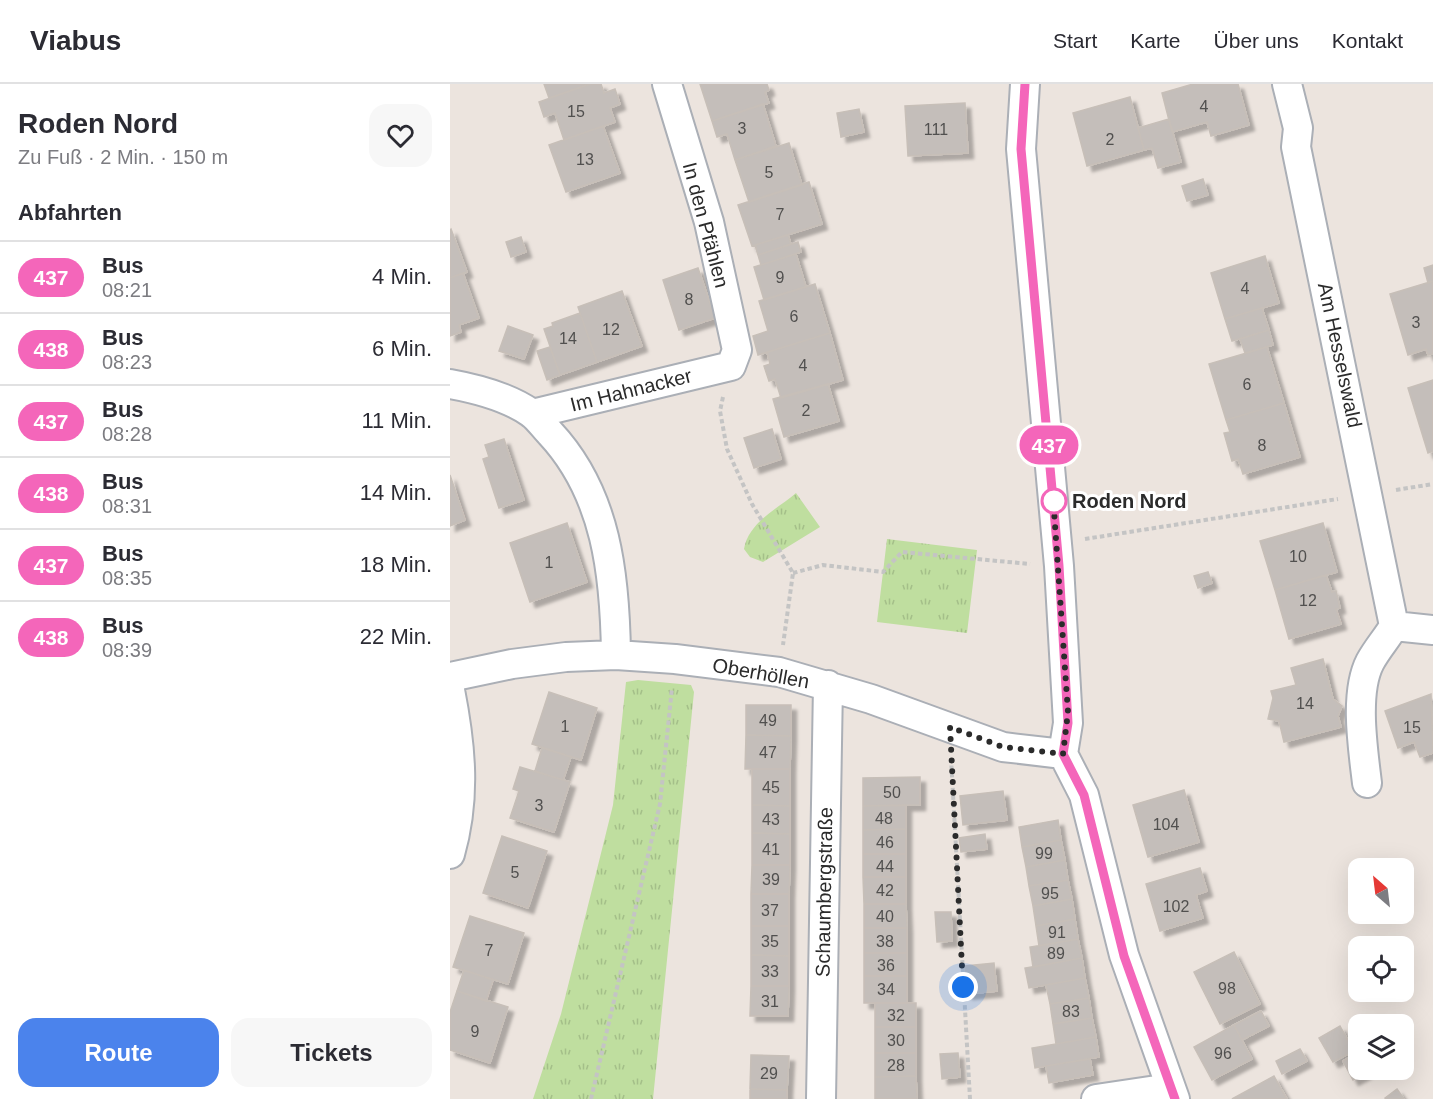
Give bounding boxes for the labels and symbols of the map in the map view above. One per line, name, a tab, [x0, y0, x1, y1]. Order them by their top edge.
house number: 4	[1200, 98, 1209, 115]
house number: 15	[567, 103, 585, 120]
house number: 3	[738, 120, 747, 137]
house number: 111	[924, 121, 948, 138]
house number: 2	[1106, 131, 1115, 148]
house number: 13	[576, 151, 594, 168]
street label: In den Pfählen	[679, 160, 733, 290]
house number: 5	[765, 164, 774, 181]
house number: 7	[776, 206, 785, 223]
house number: 9	[776, 269, 785, 286]
house number: 4	[1241, 280, 1250, 297]
street label: Am Hesselswald	[1314, 280, 1366, 430]
house number: 8	[685, 291, 694, 308]
house number: 6	[790, 308, 799, 325]
house number: 3	[1412, 314, 1421, 331]
house number: 12	[602, 321, 620, 338]
house number: 14	[559, 330, 577, 347]
house number: 4	[799, 357, 808, 374]
street label: Im Hahnacker	[568, 364, 694, 416]
house number: 6	[1243, 376, 1252, 393]
house number: 2	[802, 402, 811, 419]
line badge: 437	[1014, 426, 1084, 464]
house number: 8	[1258, 437, 1267, 454]
marker: Roden Nord	[1041, 488, 1067, 514]
place label: Roden Nord	[1072, 490, 1186, 512]
house number: 10	[1289, 548, 1307, 565]
house number: 1	[545, 554, 554, 571]
house number: 12	[1299, 592, 1317, 609]
street label: Oberhöllen	[711, 654, 811, 692]
house number: 14	[1296, 695, 1314, 712]
house number: 49	[759, 712, 777, 729]
house number: 1	[561, 718, 570, 735]
house number: 15	[1403, 719, 1421, 736]
house number: 47	[759, 744, 777, 761]
house number: 45	[762, 779, 780, 796]
house number: 50	[883, 784, 901, 801]
house number: 3	[535, 797, 544, 814]
street label: Schaumbergstraße	[812, 807, 836, 977]
house number: 48	[875, 810, 893, 827]
house number: 43	[762, 811, 780, 828]
house number: 104	[1153, 816, 1179, 833]
house number: 46	[876, 834, 894, 851]
house number: 41	[762, 841, 780, 858]
house number: 99	[1035, 845, 1053, 862]
house number: 44	[876, 858, 894, 875]
north arrow	[1348, 858, 1414, 924]
house number: 5	[511, 864, 520, 881]
house number: 39	[762, 871, 780, 888]
house number: 42	[876, 882, 894, 899]
house number: 95	[1041, 885, 1059, 902]
house number: 102	[1163, 898, 1189, 915]
house number: 37	[761, 902, 779, 919]
house number: 40	[876, 908, 894, 925]
house number: 91	[1048, 924, 1066, 941]
house number: 35	[761, 933, 779, 950]
house number: 38	[876, 933, 894, 950]
house number: 7	[485, 942, 494, 959]
house number: 89	[1047, 945, 1065, 962]
house number: 36	[877, 957, 895, 974]
house number: 33	[761, 963, 779, 980]
your location	[948, 972, 978, 1002]
house number: 98	[1218, 980, 1236, 997]
house number: 34	[877, 981, 895, 998]
house number: 31	[761, 993, 779, 1010]
house number: 83	[1062, 1003, 1080, 1020]
house number: 32	[887, 1007, 905, 1024]
house number: 9	[471, 1023, 480, 1040]
house number: 30	[887, 1032, 905, 1049]
house number: 96	[1214, 1045, 1232, 1062]
house number: 28	[887, 1057, 905, 1074]
house number: 29	[760, 1065, 778, 1082]

